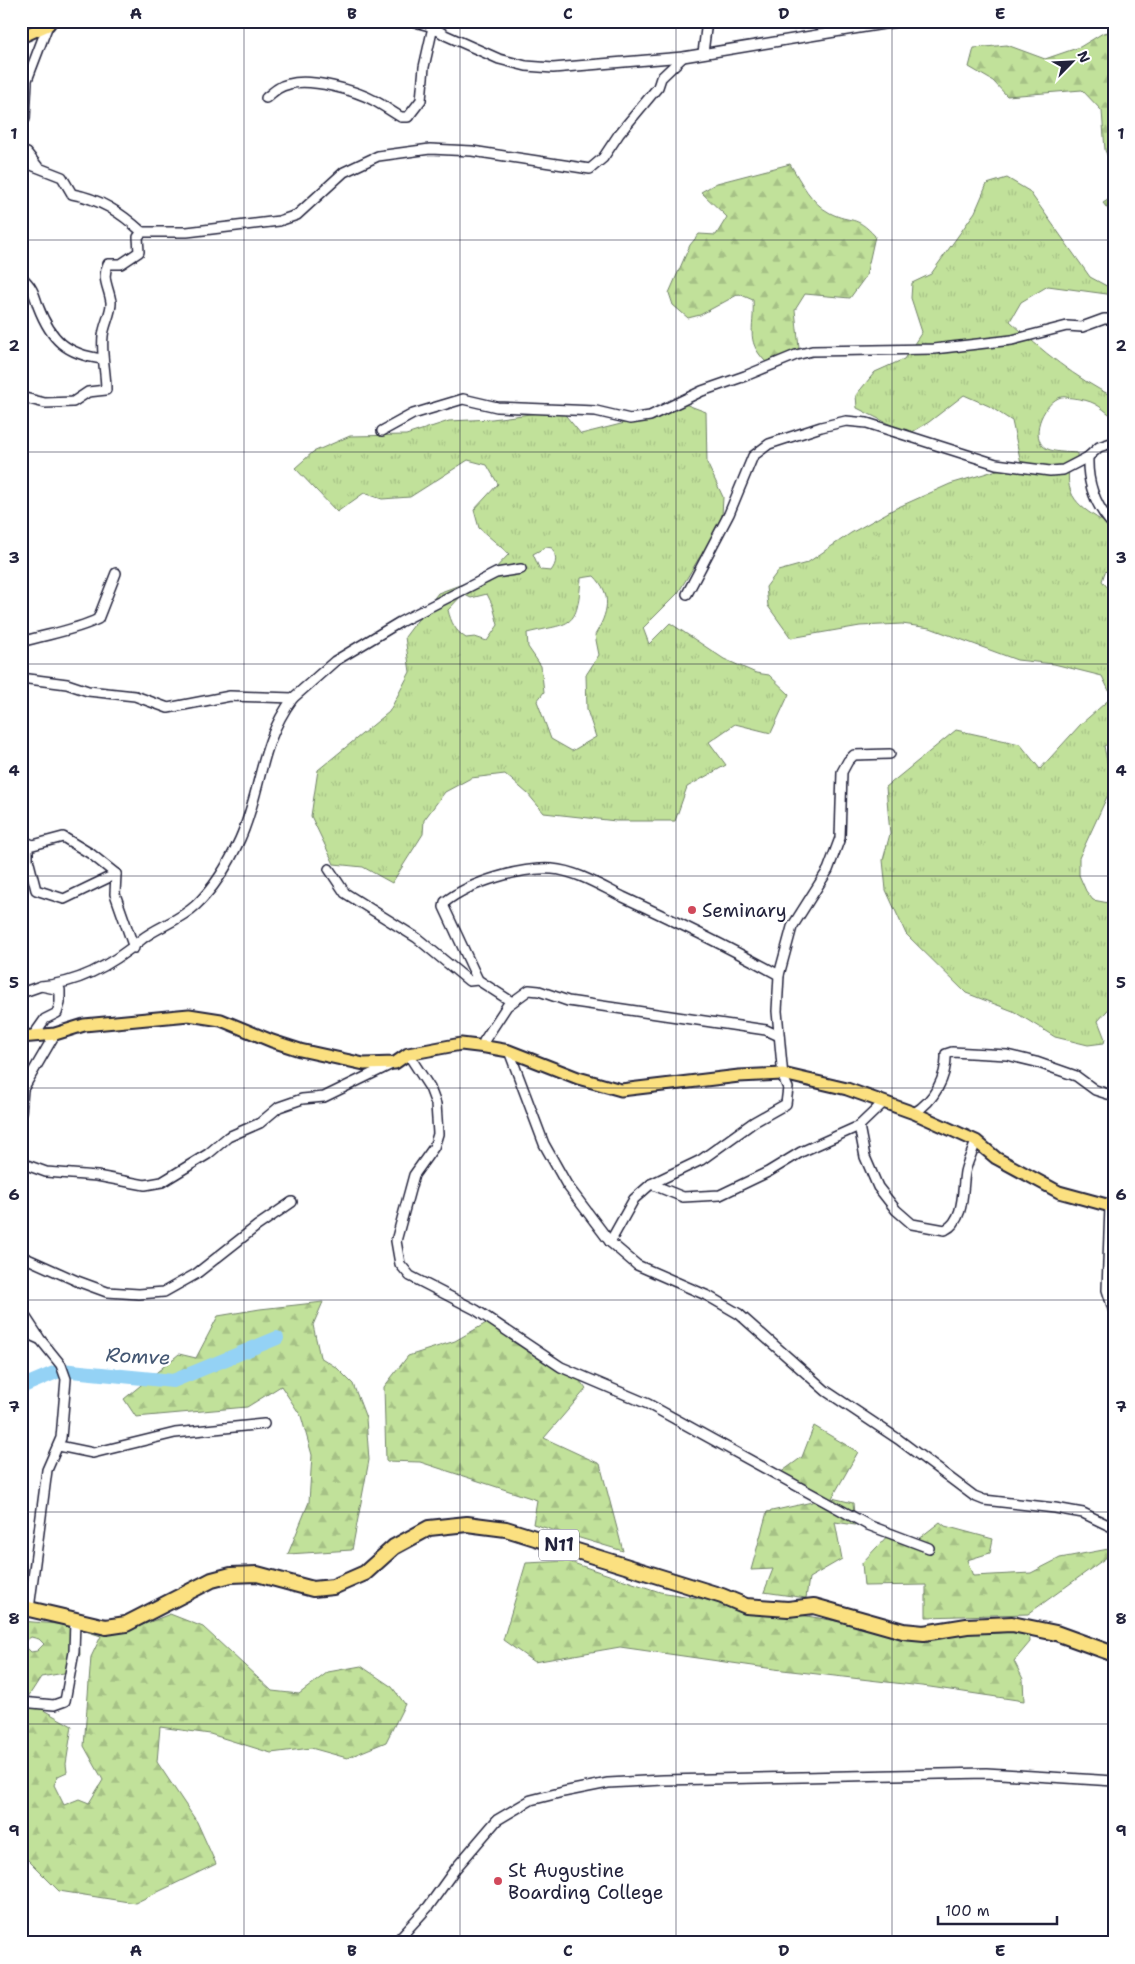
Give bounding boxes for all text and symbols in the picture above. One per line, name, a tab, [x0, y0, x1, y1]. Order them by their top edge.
text: A	[130, 3, 142, 24]
text: B	[347, 3, 357, 24]
text: C	[563, 3, 573, 24]
text: D	[778, 3, 790, 24]
text: E	[995, 3, 1005, 24]
north arrow	[1048, 38, 1098, 88]
text: N	[1073, 48, 1094, 65]
text: 1	[10, 123, 18, 144]
text: 1	[1117, 123, 1125, 144]
text: 2	[8, 335, 20, 356]
text: 2	[1115, 335, 1127, 356]
text: 3	[8, 547, 20, 568]
text: 3	[1115, 547, 1127, 568]
text: 4	[8, 760, 20, 781]
text: 4	[1115, 760, 1127, 781]
place label: Seminary	[702, 898, 787, 923]
marker: Seminary	[686, 904, 698, 916]
text: 5	[9, 972, 19, 993]
text: 5	[1116, 972, 1126, 993]
text: 6	[8, 1184, 20, 1205]
text: 6	[1115, 1184, 1127, 1205]
water label: Romve	[105, 1341, 171, 1371]
text: 7	[8, 1396, 20, 1417]
text: 7	[1115, 1396, 1127, 1417]
road number: N11	[539, 1530, 579, 1560]
text: 8	[8, 1608, 20, 1629]
text: 8	[1115, 1608, 1127, 1629]
text: 9	[8, 1820, 20, 1841]
text: 9	[1115, 1820, 1127, 1841]
place label: St Augustine Boarding College	[508, 1858, 664, 1905]
marker: St Augustine Boarding College	[492, 1875, 504, 1887]
scale bar	[938, 1894, 1056, 1926]
text: 100 m	[945, 1901, 990, 1921]
text: A	[130, 1940, 142, 1961]
text: B	[347, 1940, 357, 1961]
text: C	[563, 1940, 573, 1961]
text: D	[778, 1940, 790, 1961]
text: E	[995, 1940, 1005, 1961]

